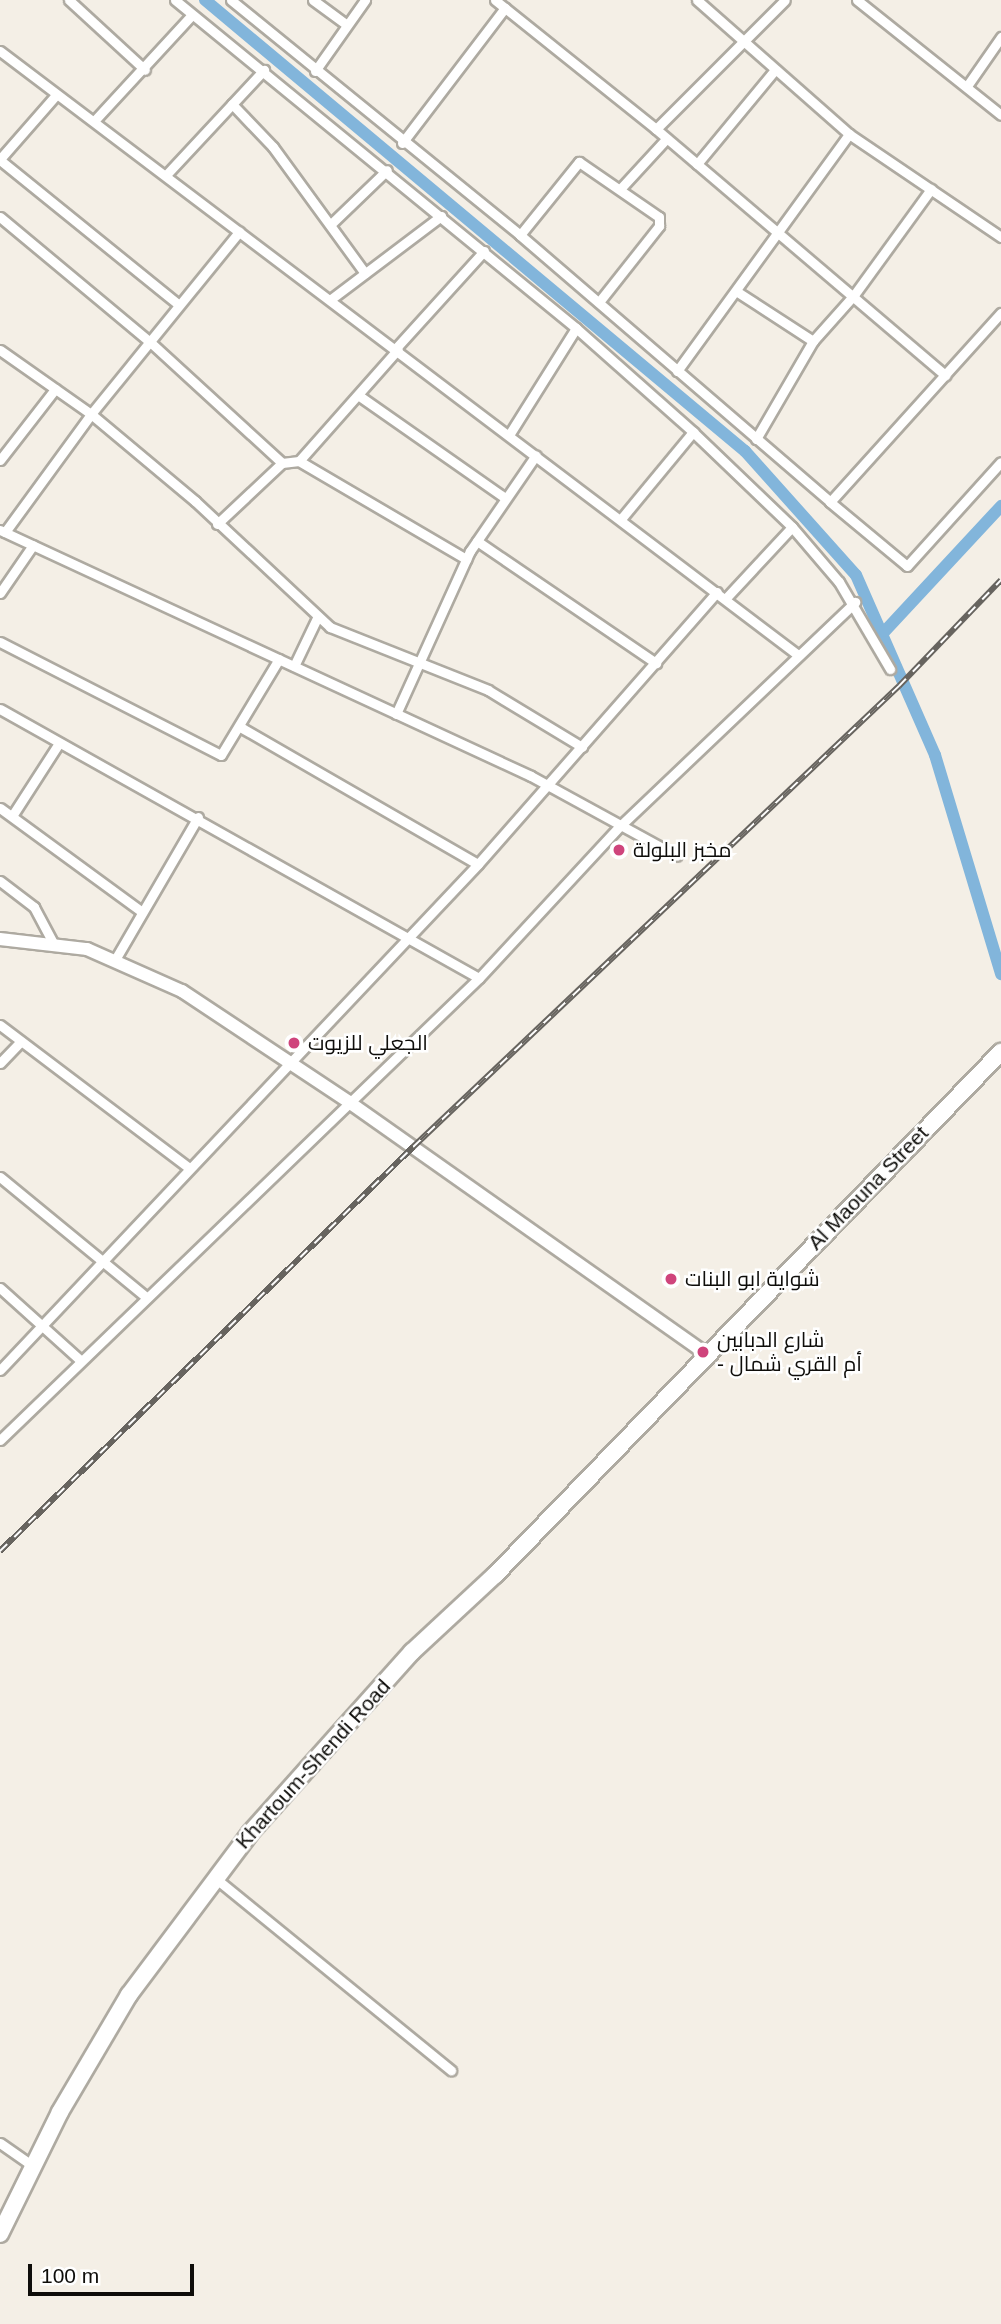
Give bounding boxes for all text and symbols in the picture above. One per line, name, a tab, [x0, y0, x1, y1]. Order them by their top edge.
place label: مخبز البلولة	[633, 837, 732, 863]
marker: مخبز البلولة	[611, 842, 627, 858]
place label: الجعلي للزيوت	[308, 1030, 428, 1056]
marker: الجعلي للزيوت	[286, 1035, 302, 1051]
street label: Al Maouna Street	[803, 1121, 933, 1255]
place label: شواية ابو البنات	[685, 1266, 820, 1292]
marker: شواية ابو البنات	[663, 1271, 679, 1287]
place label: شارع الدبابين - أم القري شمال	[717, 1327, 862, 1377]
marker: شارع الدبابين - أم القري شمال	[695, 1344, 711, 1360]
street label: Khartoum-Shendi Road	[230, 1674, 396, 1854]
scale bar	[32, 2250, 198, 2294]
text: 100 m	[41, 2264, 99, 2287]

